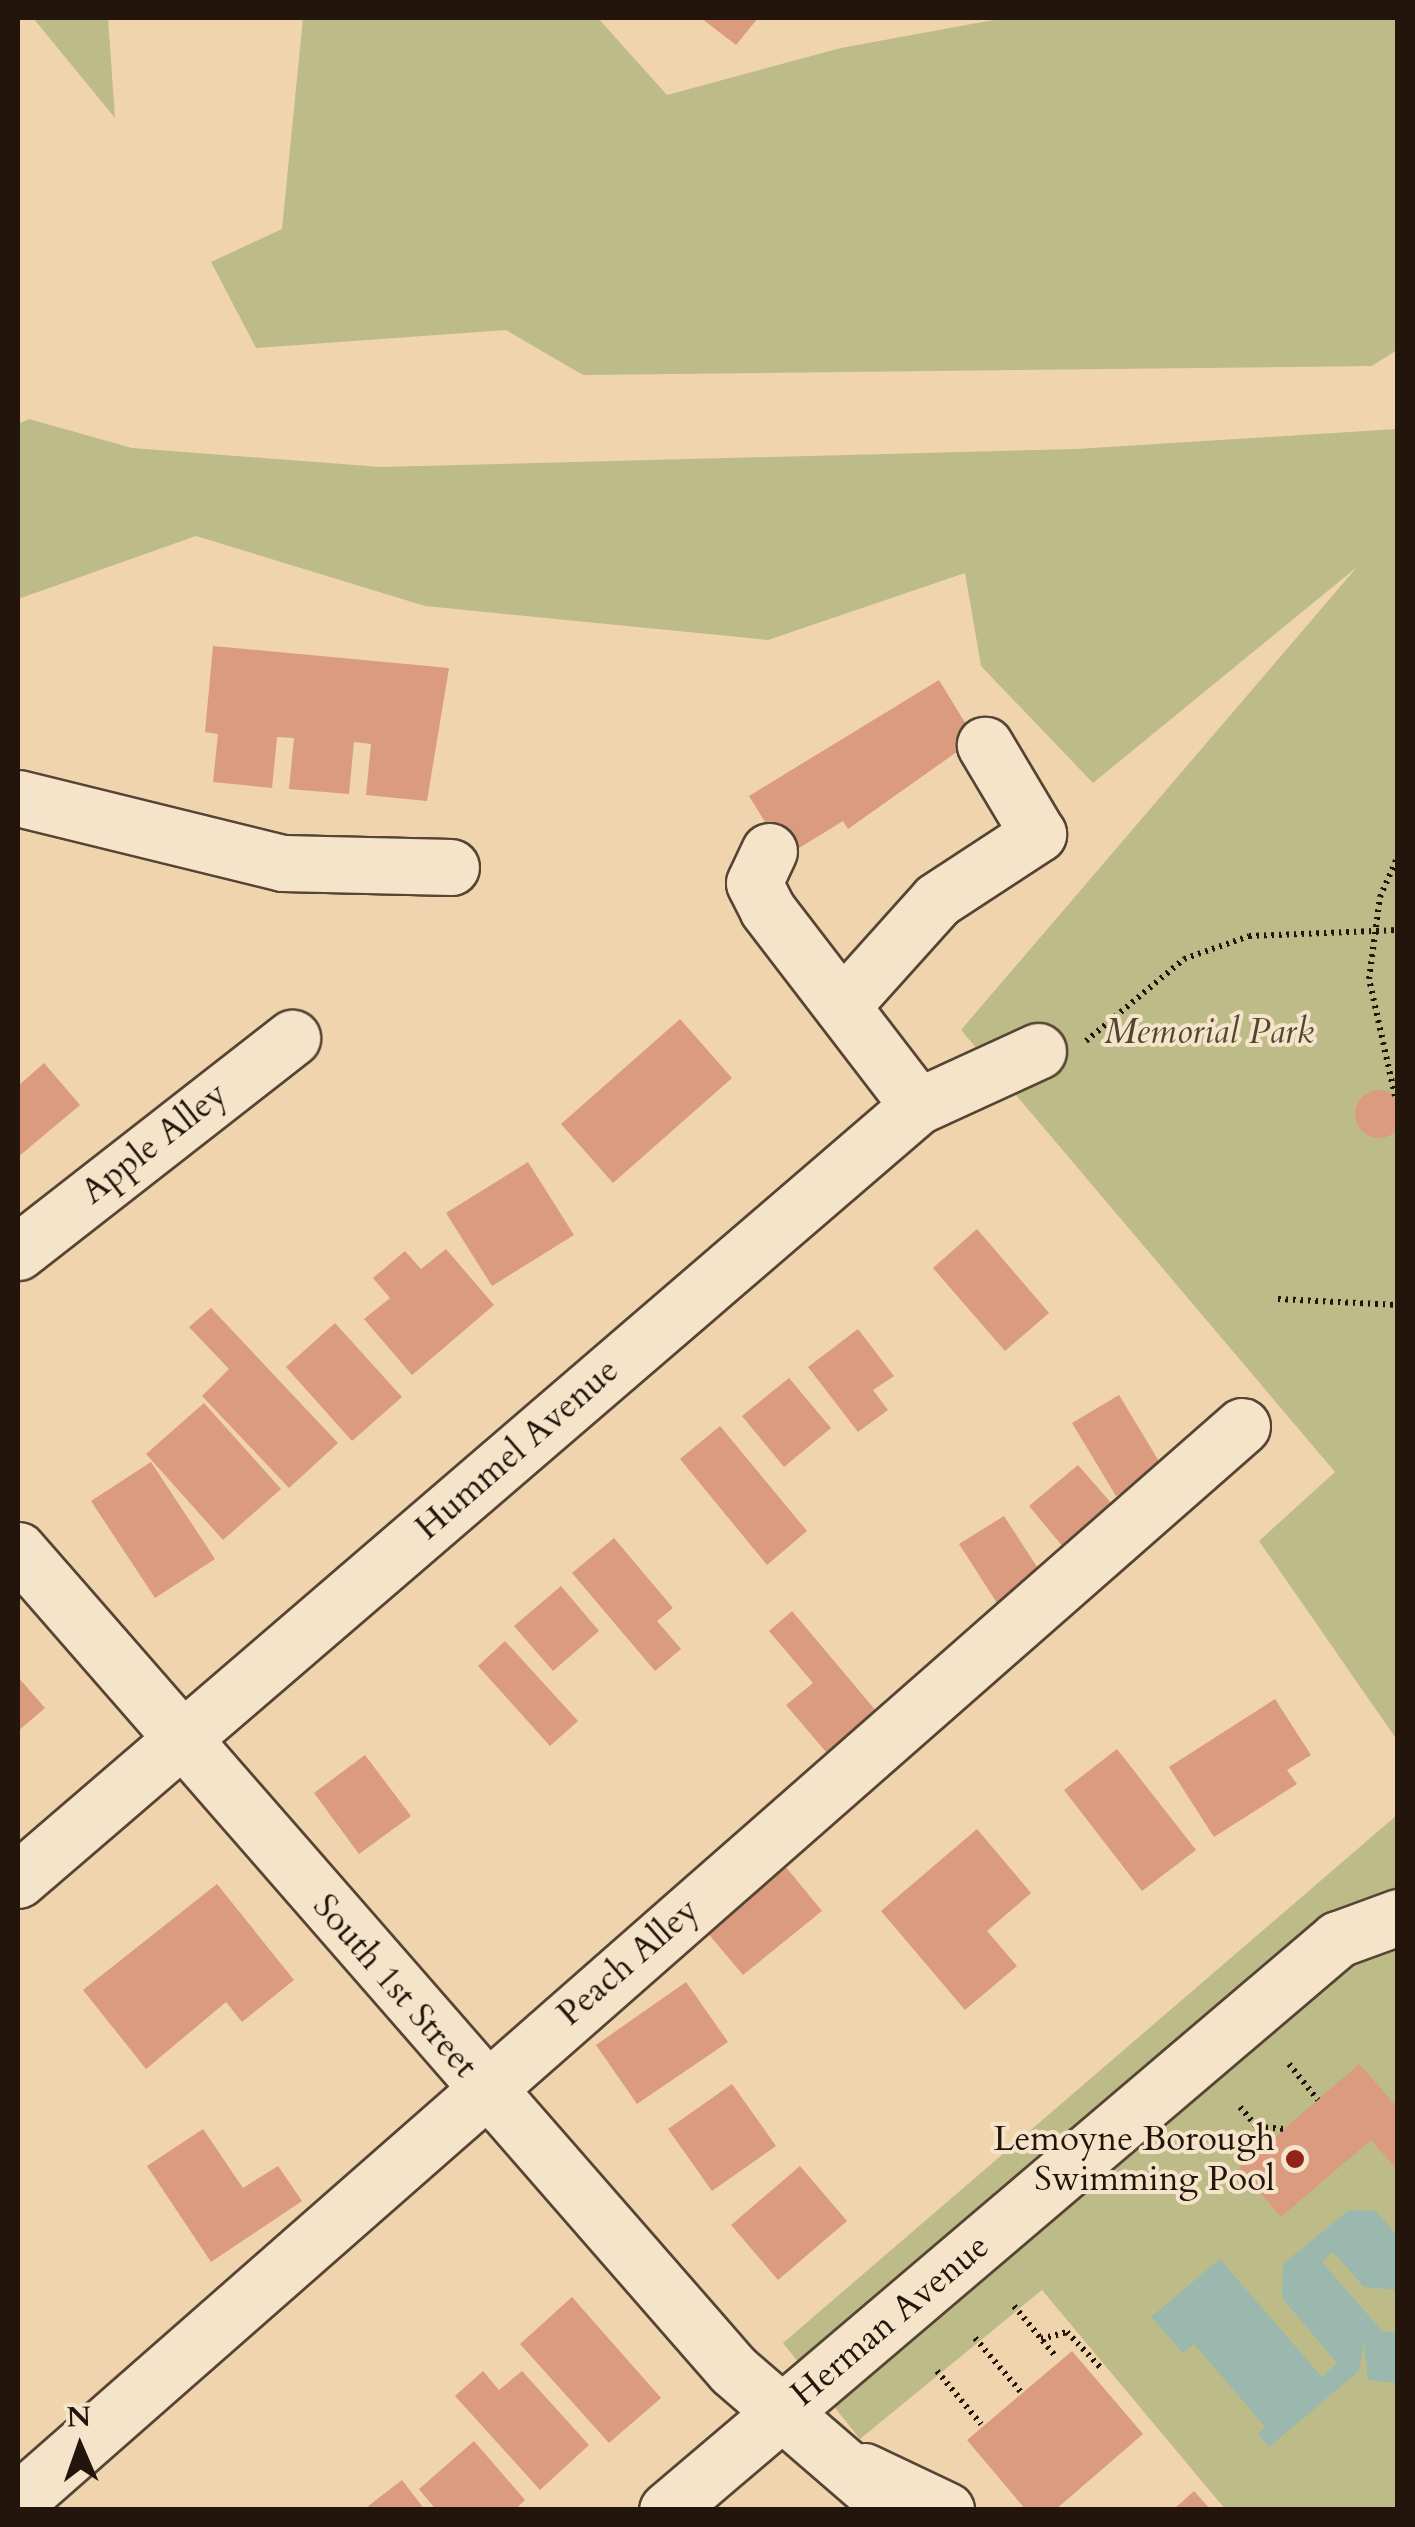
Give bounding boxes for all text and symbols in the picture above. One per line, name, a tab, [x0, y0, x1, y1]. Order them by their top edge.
park label: Memorial Park	[1104, 1011, 1314, 1053]
street label: Apple Alley	[73, 1073, 235, 1213]
street label: Hummel Avenue	[407, 1349, 627, 1549]
street label: South 1st Street	[304, 1886, 486, 2086]
street label: Peach Alley	[549, 1889, 707, 2035]
place label: Lemoyne Borough Swimming Pool	[993, 2118, 1275, 2200]
marker: Lemoyne Borough Swimming Pool	[1284, 2148, 1306, 2170]
street label: Herman Avenue	[782, 2225, 998, 2415]
north arrow	[30, 2397, 130, 2497]
text: N	[66, 2398, 92, 2436]

